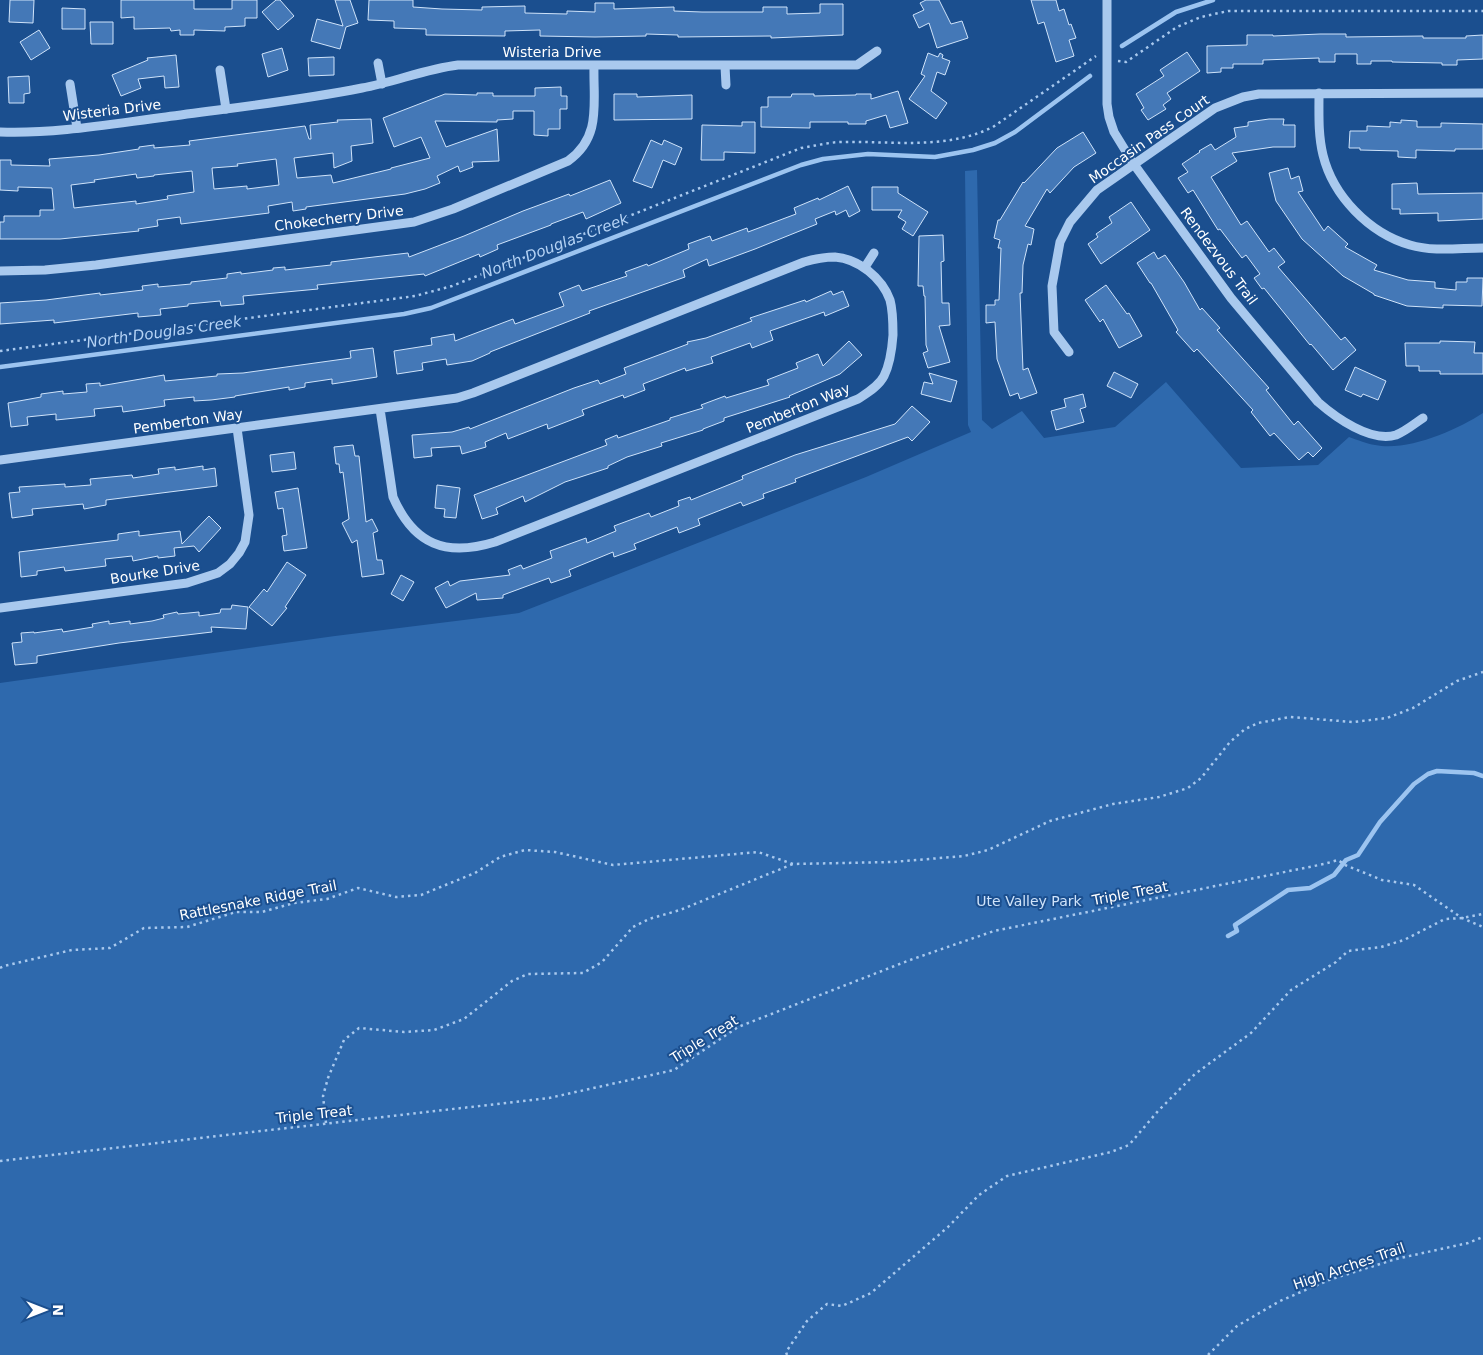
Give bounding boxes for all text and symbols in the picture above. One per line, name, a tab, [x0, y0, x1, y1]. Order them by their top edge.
street label: Wisteria Drive	[503, 44, 601, 60]
street label: Moccasin Pass Court	[1086, 91, 1213, 187]
street label: Wisteria Drive	[62, 96, 162, 124]
street label: Chokecherry Drive	[274, 202, 404, 234]
street label: Rendezvous Trail	[1177, 204, 1261, 308]
water label: North Douglas Creek	[479, 209, 632, 282]
water label: North Douglas Creek	[85, 312, 244, 352]
street label: Pemberton Way	[744, 380, 852, 436]
street label: Pemberton Way	[132, 405, 244, 437]
street label: Bourke Drive	[109, 557, 201, 587]
street label: Rattlesnake Ridge Trail	[178, 877, 338, 923]
street label: Triple Treat	[1090, 878, 1170, 908]
park label: Ute Valley Park	[976, 893, 1083, 909]
street label: Triple Treat	[666, 1012, 741, 1067]
street label: Triple Treat	[274, 1102, 353, 1126]
street label: High Arches Trail	[1291, 1239, 1407, 1293]
north arrow	[20, 1285, 70, 1335]
text: N	[50, 1304, 66, 1316]

